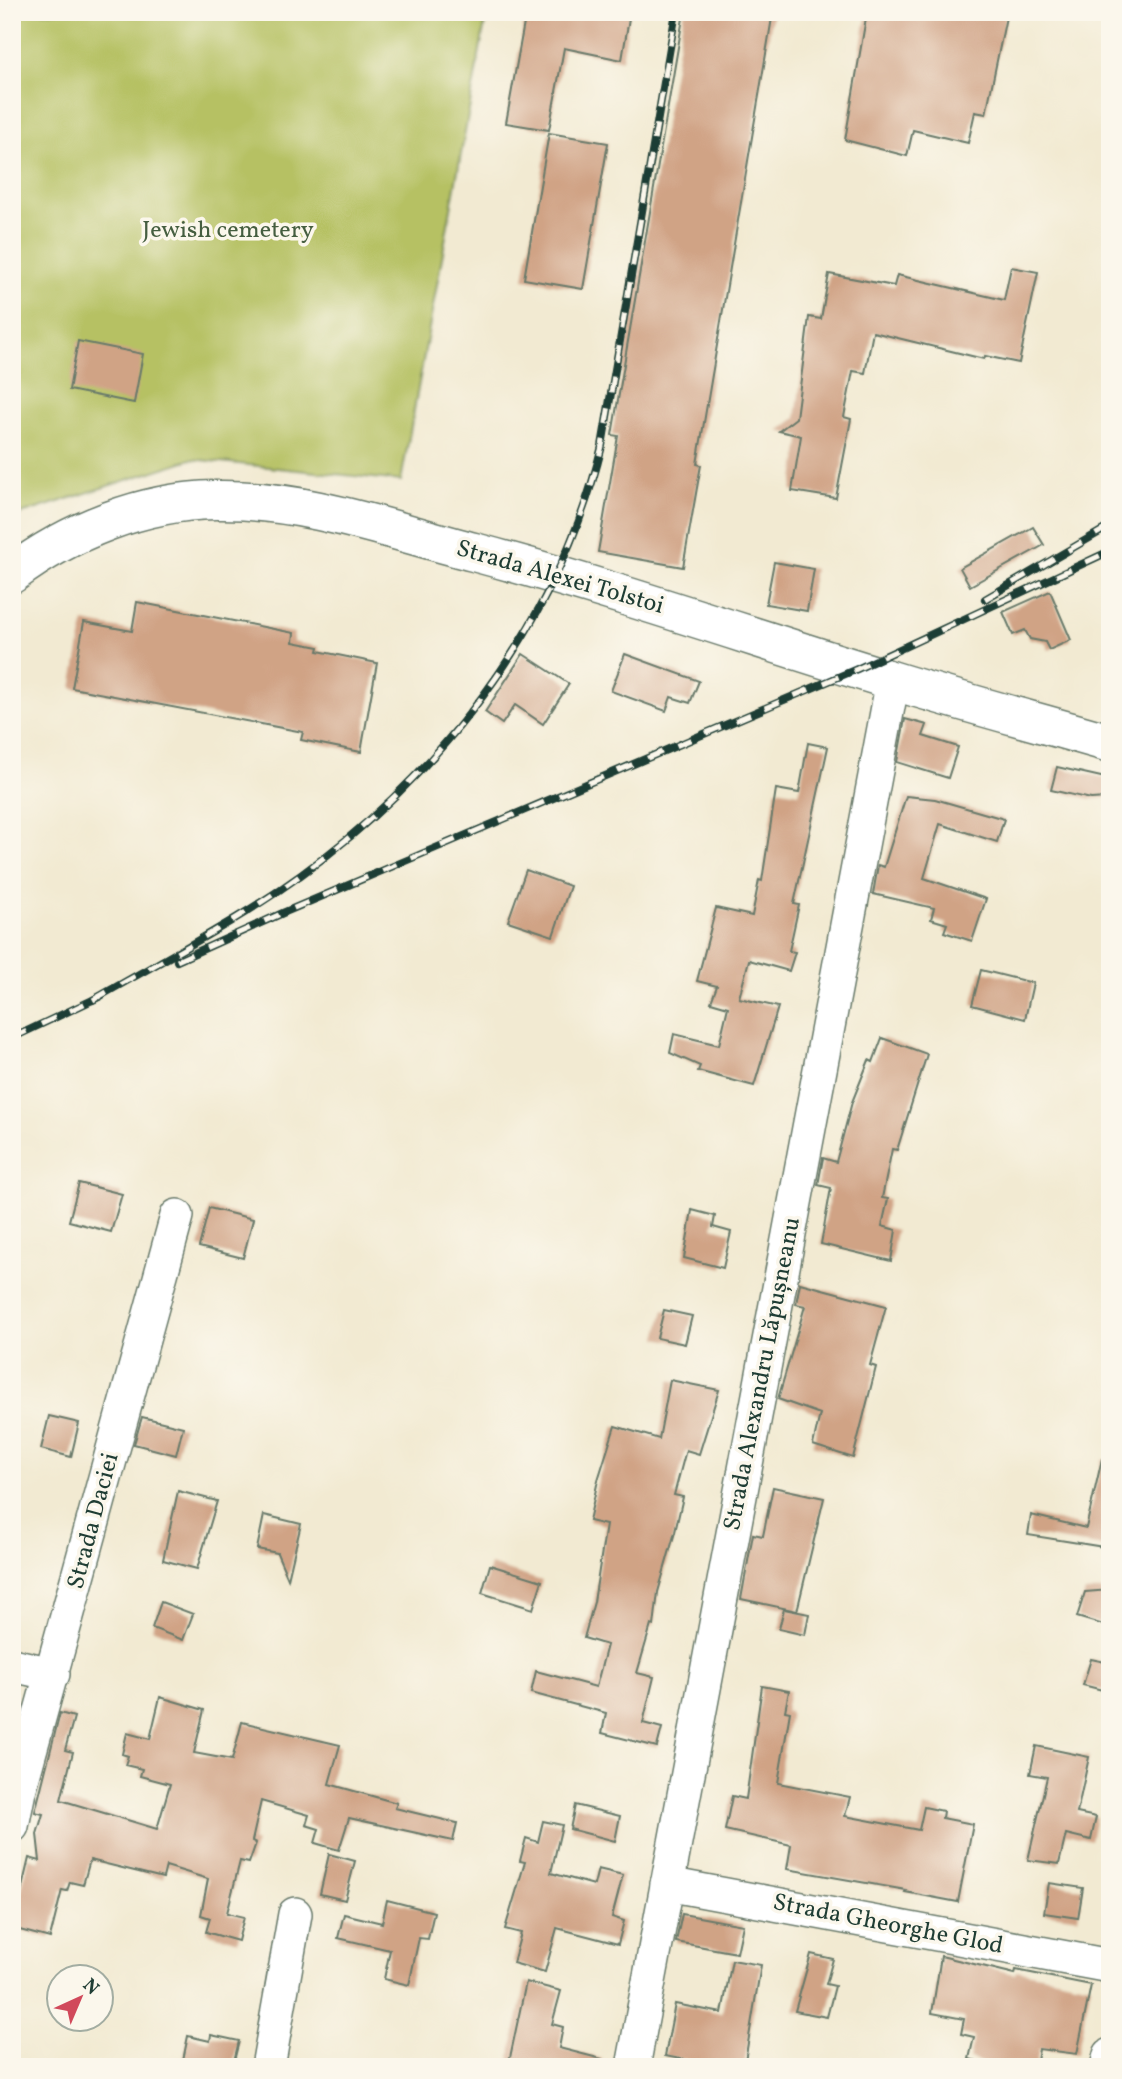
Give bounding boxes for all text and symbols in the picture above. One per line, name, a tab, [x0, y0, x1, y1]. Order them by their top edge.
park label: Jewish cemetery	[142, 214, 314, 248]
street label: Strada Alexei Tolstoi	[452, 532, 668, 624]
street label: Strada Alexandru Lăpușneanu	[716, 1214, 810, 1534]
street label: Strada Daciei	[59, 1449, 129, 1593]
street label: Strada Gheorghe Glod	[770, 1886, 1006, 1964]
north arrow	[46, 1964, 116, 2034]
text: N	[76, 1973, 105, 2001]

